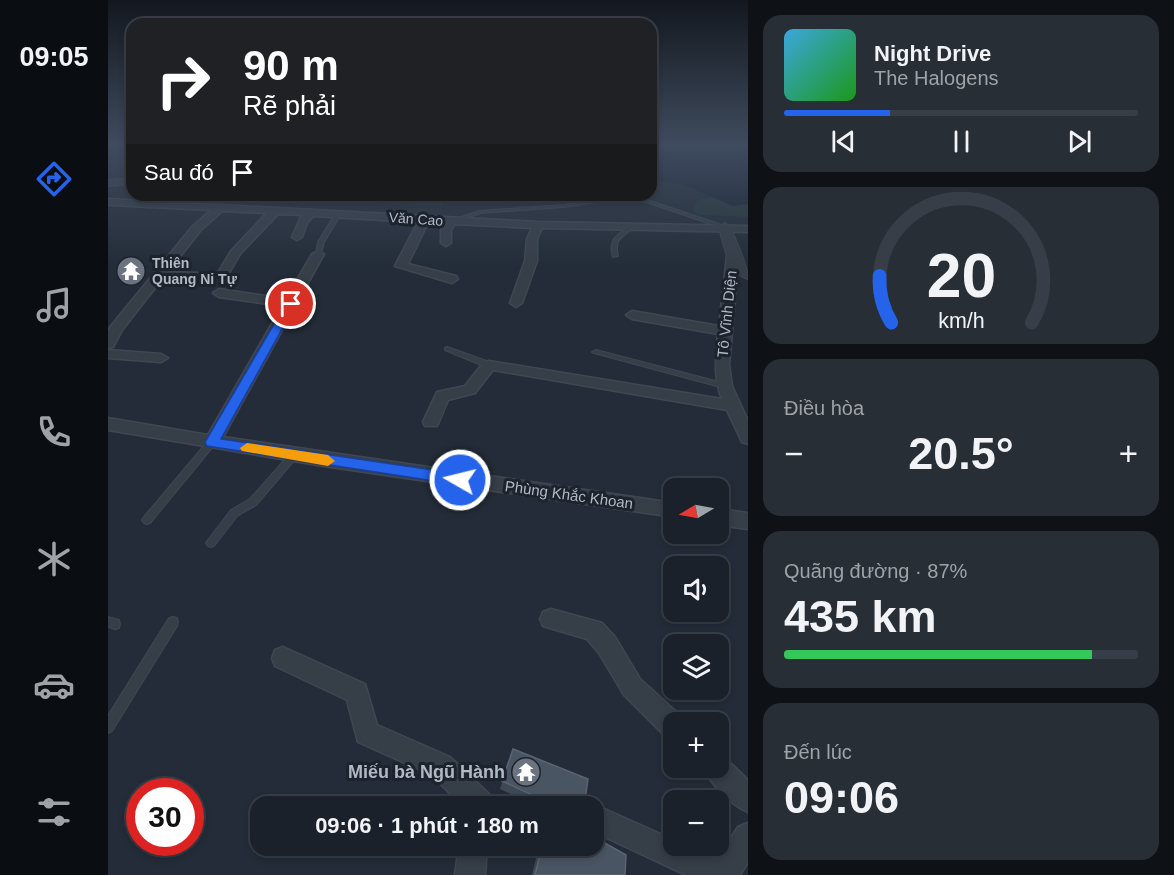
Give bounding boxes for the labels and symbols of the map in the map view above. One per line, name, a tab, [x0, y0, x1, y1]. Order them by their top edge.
street label: Văn Cao	[388, 209, 444, 229]
temple icon: Thiên Quang Ni Tự	[115, 255, 147, 287]
place label: Thiên Quang Ni Tự	[152, 255, 238, 287]
street label: Tô Vĩnh Diện	[713, 270, 740, 358]
pin	[265, 278, 316, 329]
position arrow	[428, 448, 492, 512]
street label: Phùng Khắc Khoan	[504, 477, 634, 512]
north arrow	[663, 478, 729, 544]
temple icon: Miếu bà Ngũ Hành	[510, 756, 542, 788]
place label: Miếu bà Ngũ Hành	[348, 762, 505, 782]
speed limit sign: 30	[126, 778, 204, 856]

